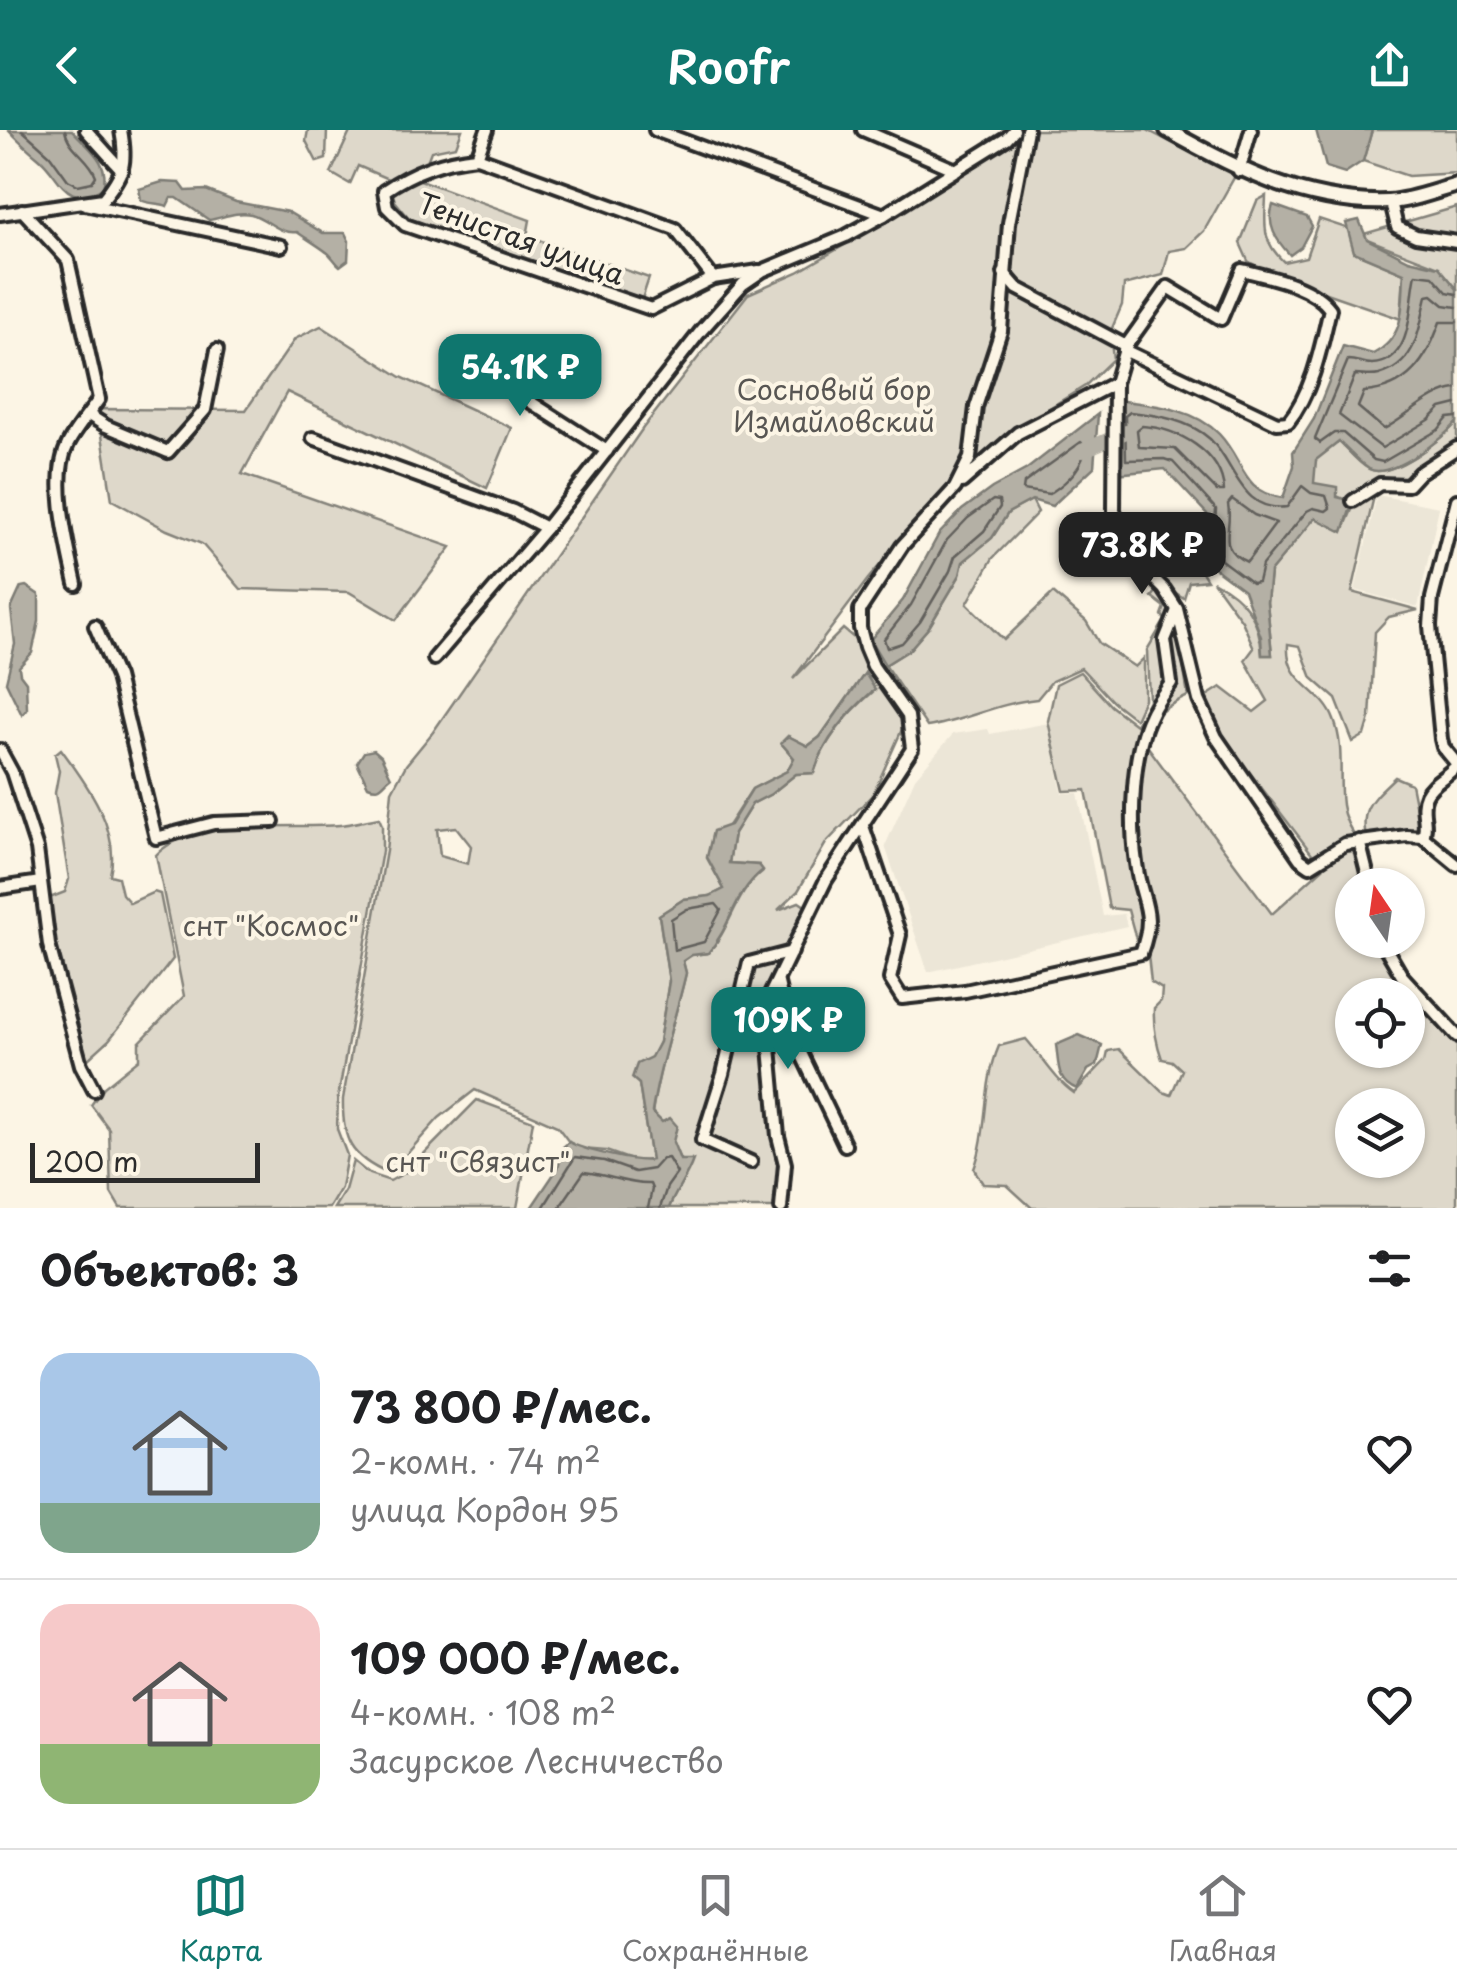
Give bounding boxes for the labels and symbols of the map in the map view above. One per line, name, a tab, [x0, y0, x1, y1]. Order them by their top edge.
street label: Тенистая улица	[412, 180, 631, 295]
pin: 54.1K ₽	[428, 334, 612, 419]
park label: Сосновый бор Измайловский	[733, 367, 935, 442]
pin: 73.8K ₽	[1050, 512, 1234, 597]
north arrow	[1335, 868, 1425, 958]
park label: снт "Космос"	[183, 903, 359, 946]
pin: 109K ₽	[707, 987, 869, 1072]
scale bar	[30, 1138, 260, 1182]
park label: снт "Связист"	[386, 1139, 570, 1182]

